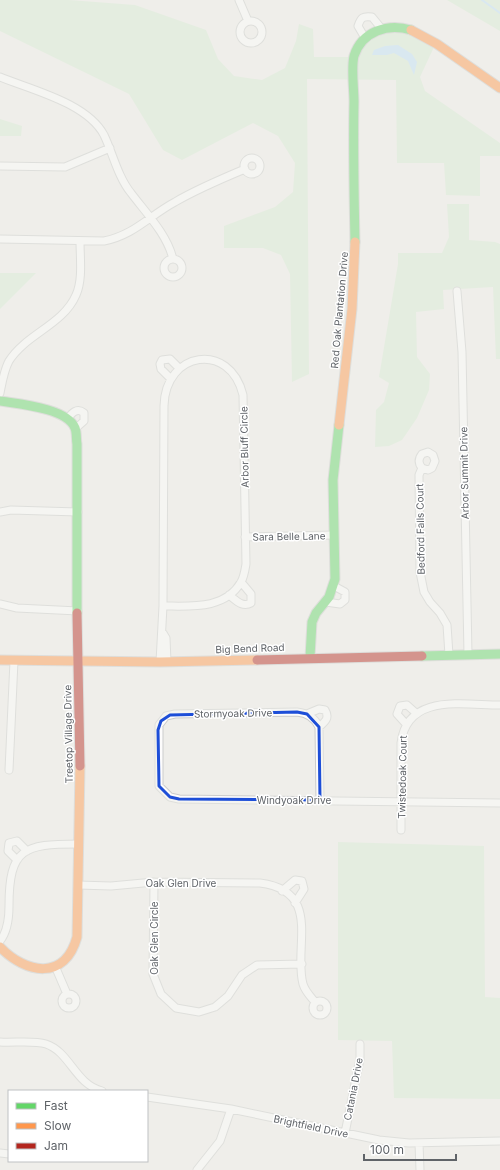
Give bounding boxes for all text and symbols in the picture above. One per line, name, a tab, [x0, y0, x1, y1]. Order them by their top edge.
street label: Red Oak Plantation Drive	[328, 251, 350, 369]
street label: Arbor Bluff Circle	[237, 406, 251, 488]
street label: Arbor Summit Drive	[457, 426, 471, 519]
street label: Bedford Falls Court	[413, 483, 427, 575]
street label: Sara Belle Lane	[252, 529, 326, 543]
street label: Big Bend Road	[215, 641, 285, 655]
street label: Treetop Village Drive	[61, 684, 75, 783]
street label: Stormyoak Drive	[194, 706, 272, 720]
street label: Twistedoak Court	[395, 735, 409, 819]
street label: Windyoak Drive	[257, 794, 331, 806]
street label: Oak Glen Drive	[146, 877, 217, 889]
street label: Oak Glen Circle	[148, 901, 160, 975]
street label: Catania Drive	[341, 1057, 365, 1121]
legend	[8, 1090, 148, 1162]
text: Fast	[44, 1098, 68, 1113]
street label: Brightfield Drive	[273, 1112, 350, 1140]
text: Slow	[44, 1118, 72, 1133]
scale bar	[364, 1136, 456, 1162]
text: Jam	[44, 1138, 68, 1153]
text: 100 m	[370, 1142, 404, 1157]

